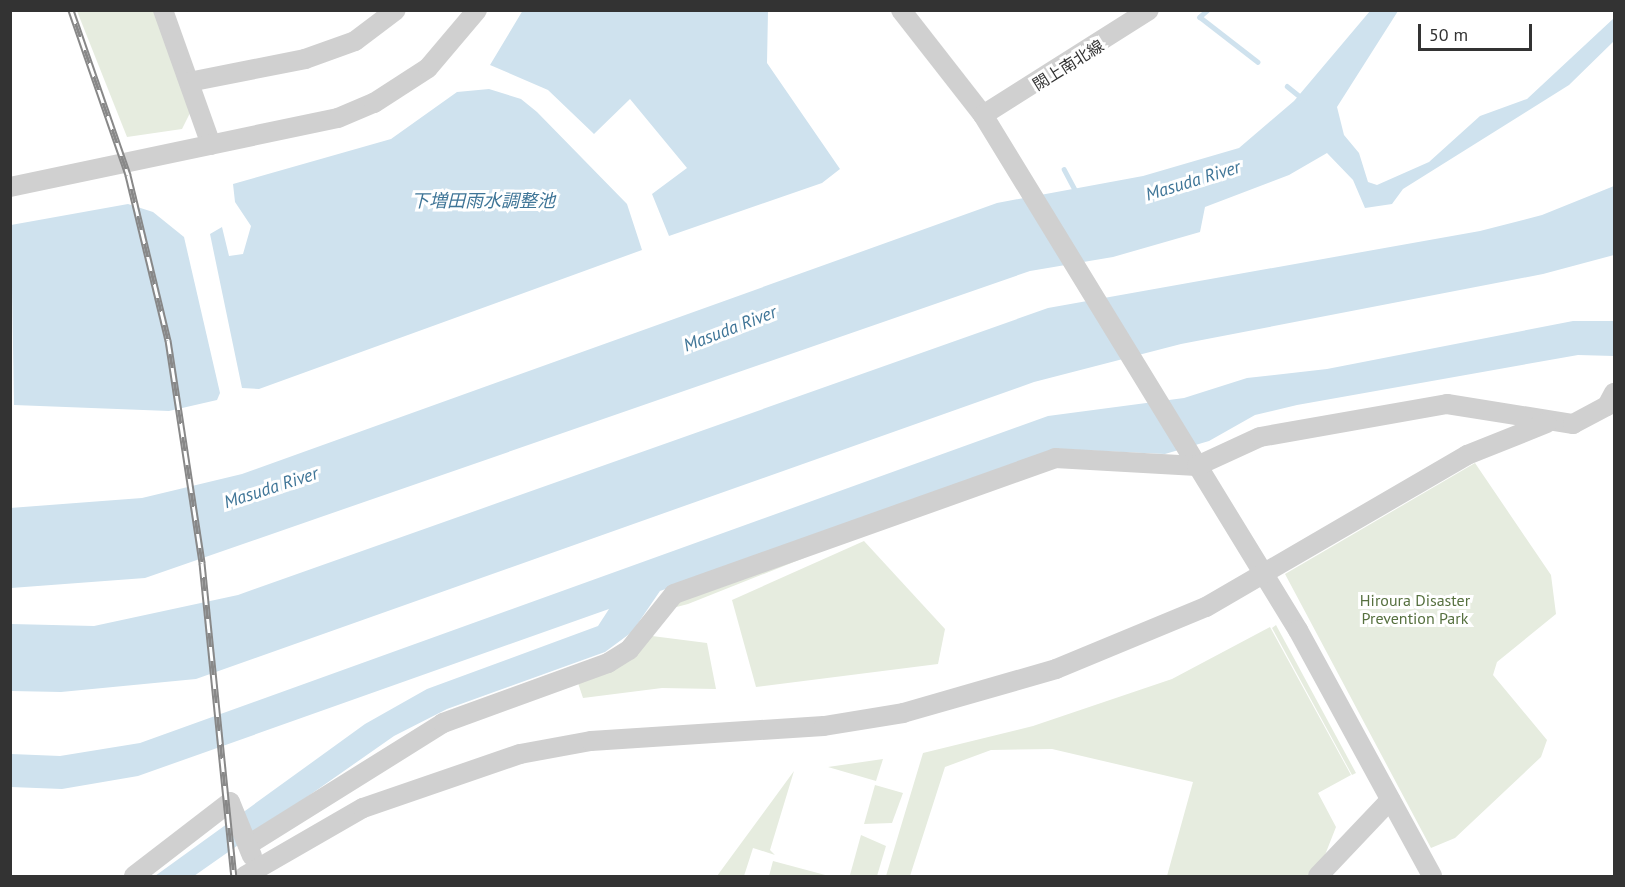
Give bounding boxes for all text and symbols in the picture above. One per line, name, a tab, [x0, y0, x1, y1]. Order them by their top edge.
scale bar	[1421, 12, 1535, 50]
text: 50 m	[1429, 23, 1468, 46]
street label: 閖上南北線	[1029, 36, 1107, 94]
water label: Masuda River	[1143, 156, 1243, 206]
water label: 下増田雨水調整池	[411, 190, 555, 212]
water label: Masuda River	[680, 301, 780, 357]
water label: Masuda River	[221, 463, 321, 513]
park label: Hiroura Disaster Prevention Park	[1360, 590, 1470, 628]

